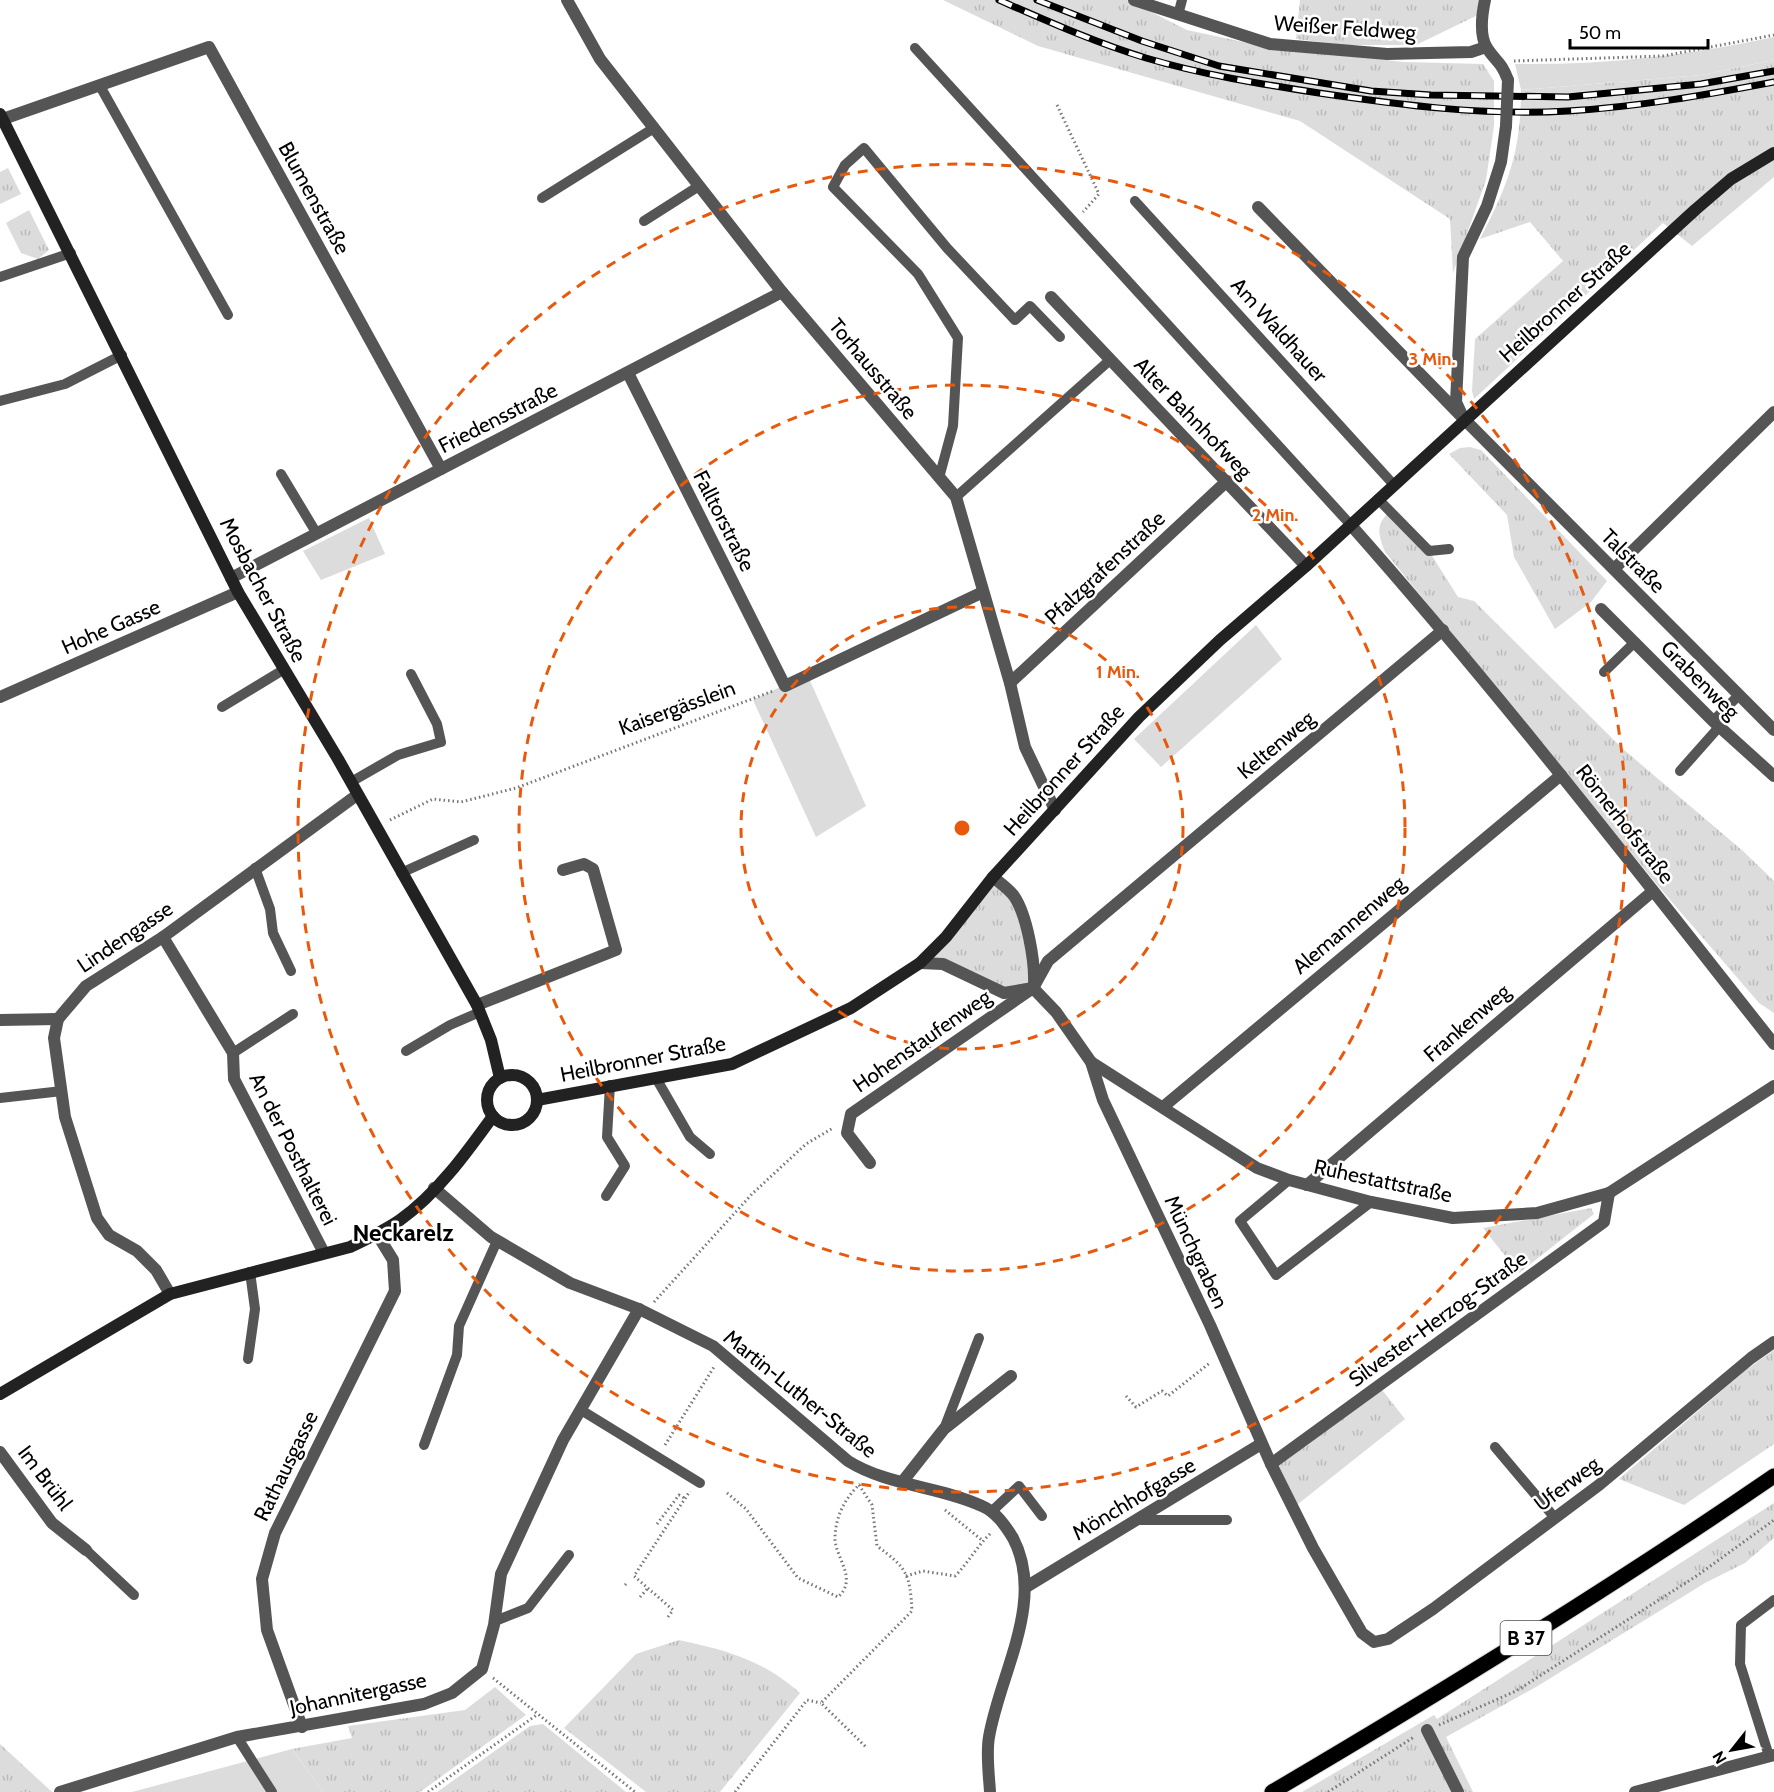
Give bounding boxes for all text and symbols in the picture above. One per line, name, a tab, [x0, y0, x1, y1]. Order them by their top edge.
street label: Weißer Feldweg	[1273, 10, 1417, 45]
scale bar	[1570, 12, 1708, 50]
text: 50 m	[1579, 22, 1621, 44]
street label: Blumenstraße	[273, 137, 356, 258]
street label: Heilbronner Straße	[1494, 236, 1636, 367]
street label: Am Waldhauer	[1226, 272, 1333, 387]
street label: Torhausstraße	[824, 313, 923, 424]
text: 3 Min.	[1409, 348, 1455, 370]
street label: Alter Bahnhofweg	[1129, 352, 1258, 484]
street label: Friedensstraße	[434, 377, 562, 458]
street label: Falltorstraße	[688, 466, 761, 576]
text: 2 Min.	[1252, 504, 1298, 526]
street label: Pfalzgrafenstraße	[1039, 505, 1170, 630]
street label: Mosbacher Straße	[215, 513, 312, 667]
street label: Talstraße	[1596, 524, 1671, 598]
street label: Hohe Gasse	[58, 594, 164, 659]
street label: Grabenweg	[1656, 635, 1745, 725]
text: 1 Min.	[1096, 661, 1140, 683]
street label: Kaisergässlein	[615, 675, 738, 740]
street label: Heilbronner Straße	[998, 699, 1129, 841]
street label: Keltenweg	[1232, 705, 1320, 784]
street label: Römerhofstraße	[1571, 759, 1680, 889]
centre of rings	[952, 818, 972, 838]
street label: Alemannenweg	[1287, 870, 1410, 979]
street label: Lindengasse	[72, 895, 177, 978]
street label: Frankenweg	[1418, 978, 1515, 1067]
street label: Hohenstaufenweg	[848, 984, 996, 1097]
street label: Heilbronner Straße	[558, 1030, 728, 1087]
street label: An der Posthalterei	[244, 1068, 343, 1229]
street label: Ruhestattstraße	[1312, 1154, 1455, 1207]
street label: Münchgraben	[1159, 1191, 1233, 1312]
district label: Neckarelz	[352, 1218, 454, 1247]
street label: Silvester-Herzog-Straße	[1344, 1245, 1532, 1392]
street label: Martin-Luther-Straße	[719, 1324, 882, 1463]
street label: Rathausgasse	[248, 1406, 323, 1525]
street label: Im Brühl	[13, 1440, 78, 1515]
street label: Uferweg	[1529, 1451, 1605, 1516]
street label: Mönchhofgasse	[1068, 1452, 1200, 1545]
road number: B 37	[1500, 1621, 1552, 1655]
street label: Johannitergasse	[286, 1667, 429, 1720]
north arrow	[1702, 1720, 1762, 1780]
text: N	[1709, 1748, 1731, 1767]

